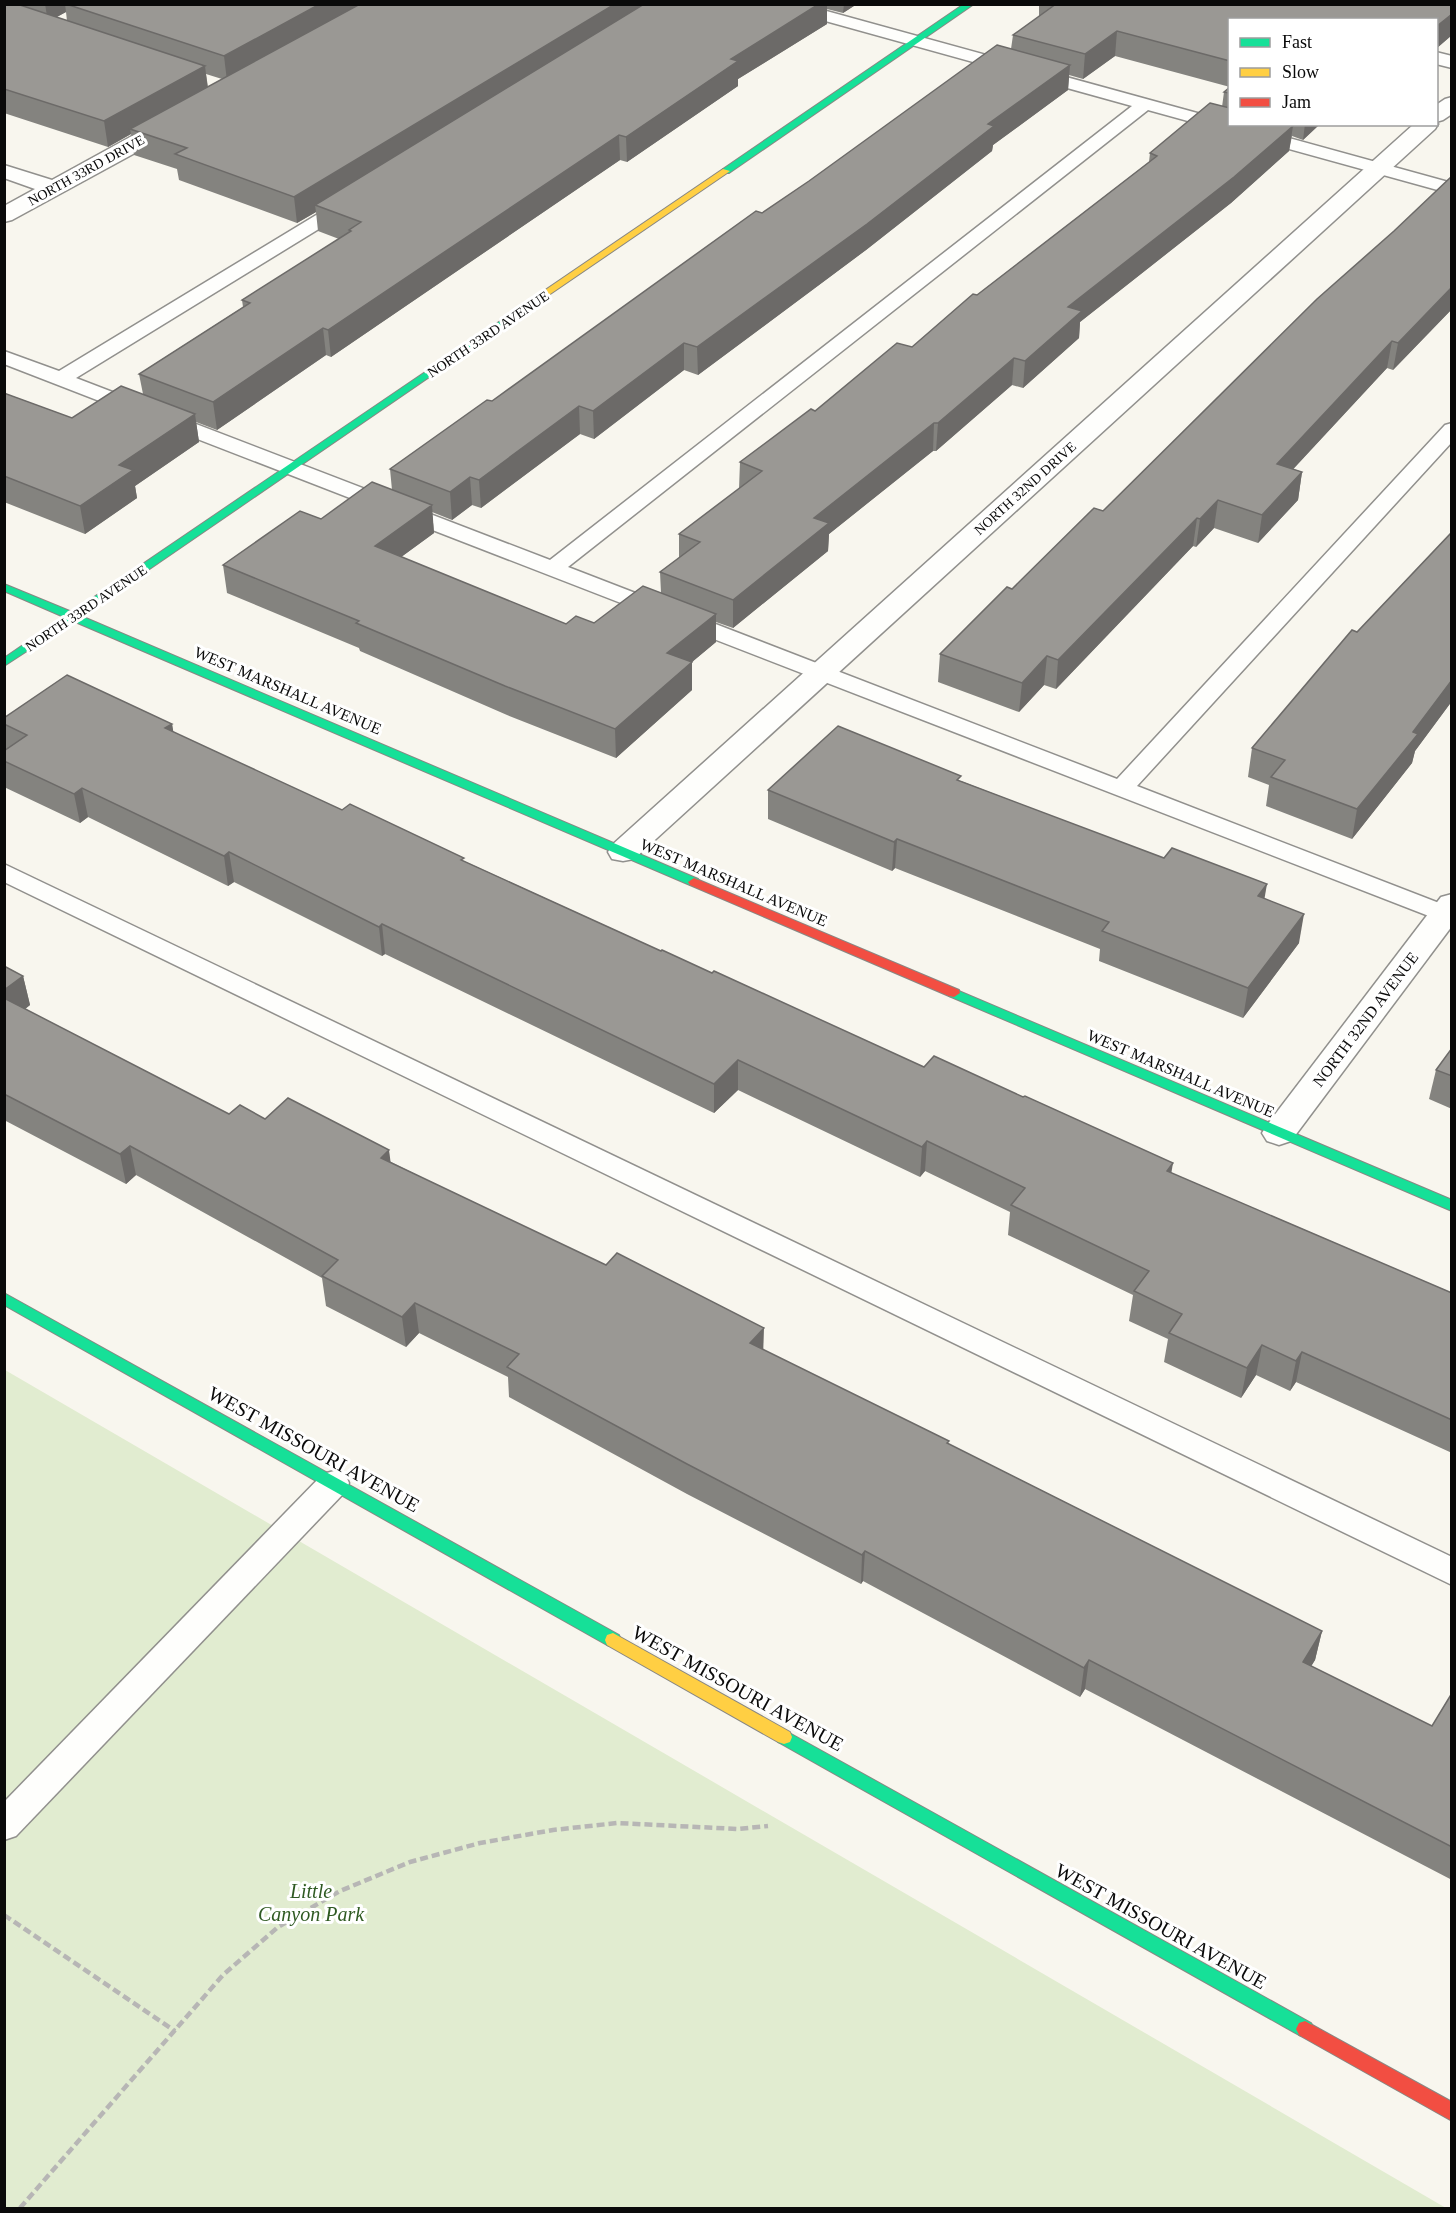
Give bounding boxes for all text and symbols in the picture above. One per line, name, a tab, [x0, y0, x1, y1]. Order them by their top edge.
legend	[1228, 18, 1438, 126]
text: Fast	[1282, 32, 1312, 52]
text: Slow	[1282, 62, 1319, 82]
text: Jam	[1282, 92, 1311, 112]
street label: NORTH 33RD DRIVE	[25, 132, 147, 209]
street label: NORTH 33RD AVENUE	[425, 288, 552, 381]
street label: NORTH 32ND DRIVE	[972, 439, 1079, 538]
street label: NORTH 33RD AVENUE	[23, 562, 150, 655]
street label: WEST MARSHALL AVENUE	[192, 643, 384, 738]
street label: WEST MARSHALL AVENUE	[638, 835, 830, 930]
street label: NORTH 32ND AVENUE	[1309, 949, 1422, 1090]
street label: WEST MARSHALL AVENUE	[1085, 1026, 1277, 1121]
street label: WEST MISSOURI AVENUE	[205, 1382, 423, 1516]
street label: WEST MISSOURI AVENUE	[629, 1621, 847, 1755]
street label: WEST MISSOURI AVENUE	[1052, 1859, 1270, 1993]
park label: Little Canyon Park	[258, 1880, 365, 1926]

